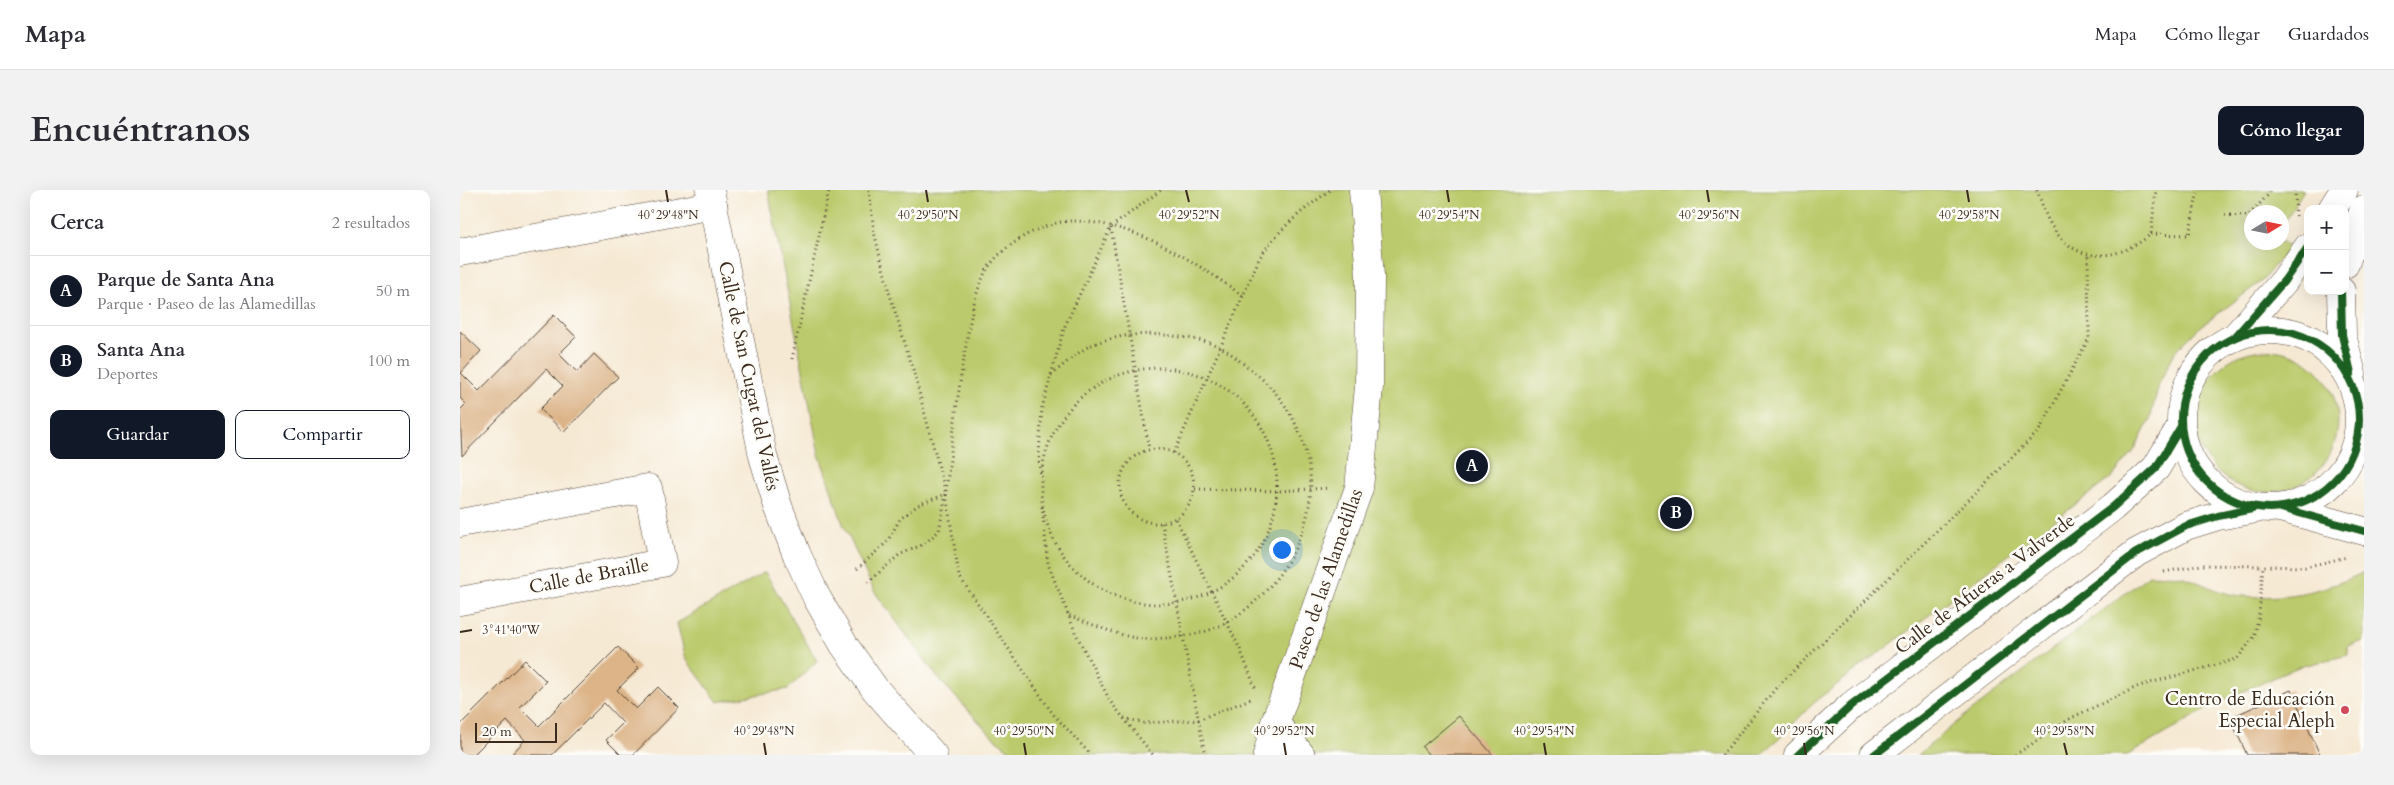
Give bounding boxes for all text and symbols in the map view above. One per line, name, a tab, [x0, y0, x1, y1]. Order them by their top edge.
text: Mapa	[25, 18, 86, 51]
text: Mapa	[2095, 22, 2137, 47]
text: Cómo llegar	[2165, 22, 2260, 47]
text: Guardados	[2288, 22, 2369, 47]
text: Encuéntranos	[30, 106, 251, 154]
button: Cómo llegar	[2218, 106, 2364, 155]
north arrow	[2244, 205, 2289, 250]
map controls	[2304, 205, 2349, 295]
button: +	[2304, 205, 2349, 250]
text: 40°29'48"N	[638, 207, 699, 223]
text: 40°29'50"N	[898, 207, 959, 223]
text: 40°29'52"N	[1159, 207, 1220, 223]
text: 40°29'54"N	[1419, 207, 1480, 223]
text: 40°29'56"N	[1679, 207, 1740, 223]
text: 40°29'58"N	[1939, 207, 2000, 223]
text: Cerca	[50, 208, 104, 237]
text: 2 resultados	[332, 212, 410, 234]
button: −	[2304, 250, 2349, 295]
street label: Calle de San Cugat del Vallés	[712, 259, 786, 493]
text: Parque de Santa Ana	[97, 267, 275, 293]
text: A	[60, 280, 72, 302]
text: 50 m	[376, 280, 410, 302]
text: Parque · Paseo de las Alamedillas	[97, 293, 316, 315]
text: Santa Ana	[97, 337, 185, 363]
text: B	[60, 350, 72, 372]
text: 100 m	[368, 350, 410, 372]
text: Deportes	[97, 363, 158, 385]
button: Guardar	[50, 410, 225, 459]
button: Compartir	[235, 410, 410, 459]
pin: A	[1456, 447, 1488, 485]
street label: Paseo de las Alamedillas	[1283, 485, 1369, 673]
pin: B	[1660, 494, 1692, 532]
street label: Calle de Afueras a Valverde	[1890, 508, 2080, 660]
your location	[1269, 537, 1295, 563]
street label: Calle de Braille	[527, 552, 651, 600]
text: 3°41'40"W	[482, 622, 541, 638]
place label: Centro de Educación Especial Aleph	[2165, 686, 2336, 734]
marker: Centro de Educación Especial Aleph	[2339, 704, 2351, 716]
scale bar	[475, 720, 558, 743]
text: 20 m	[482, 722, 512, 741]
text: 40°29'48"N	[734, 723, 795, 739]
text: 40°29'50"N	[994, 723, 1055, 739]
text: 40°29'52"N	[1254, 723, 1315, 739]
text: 40°29'54"N	[1514, 723, 1575, 739]
text: 40°29'56"N	[1774, 723, 1835, 739]
text: 40°29'58"N	[2034, 723, 2095, 739]

